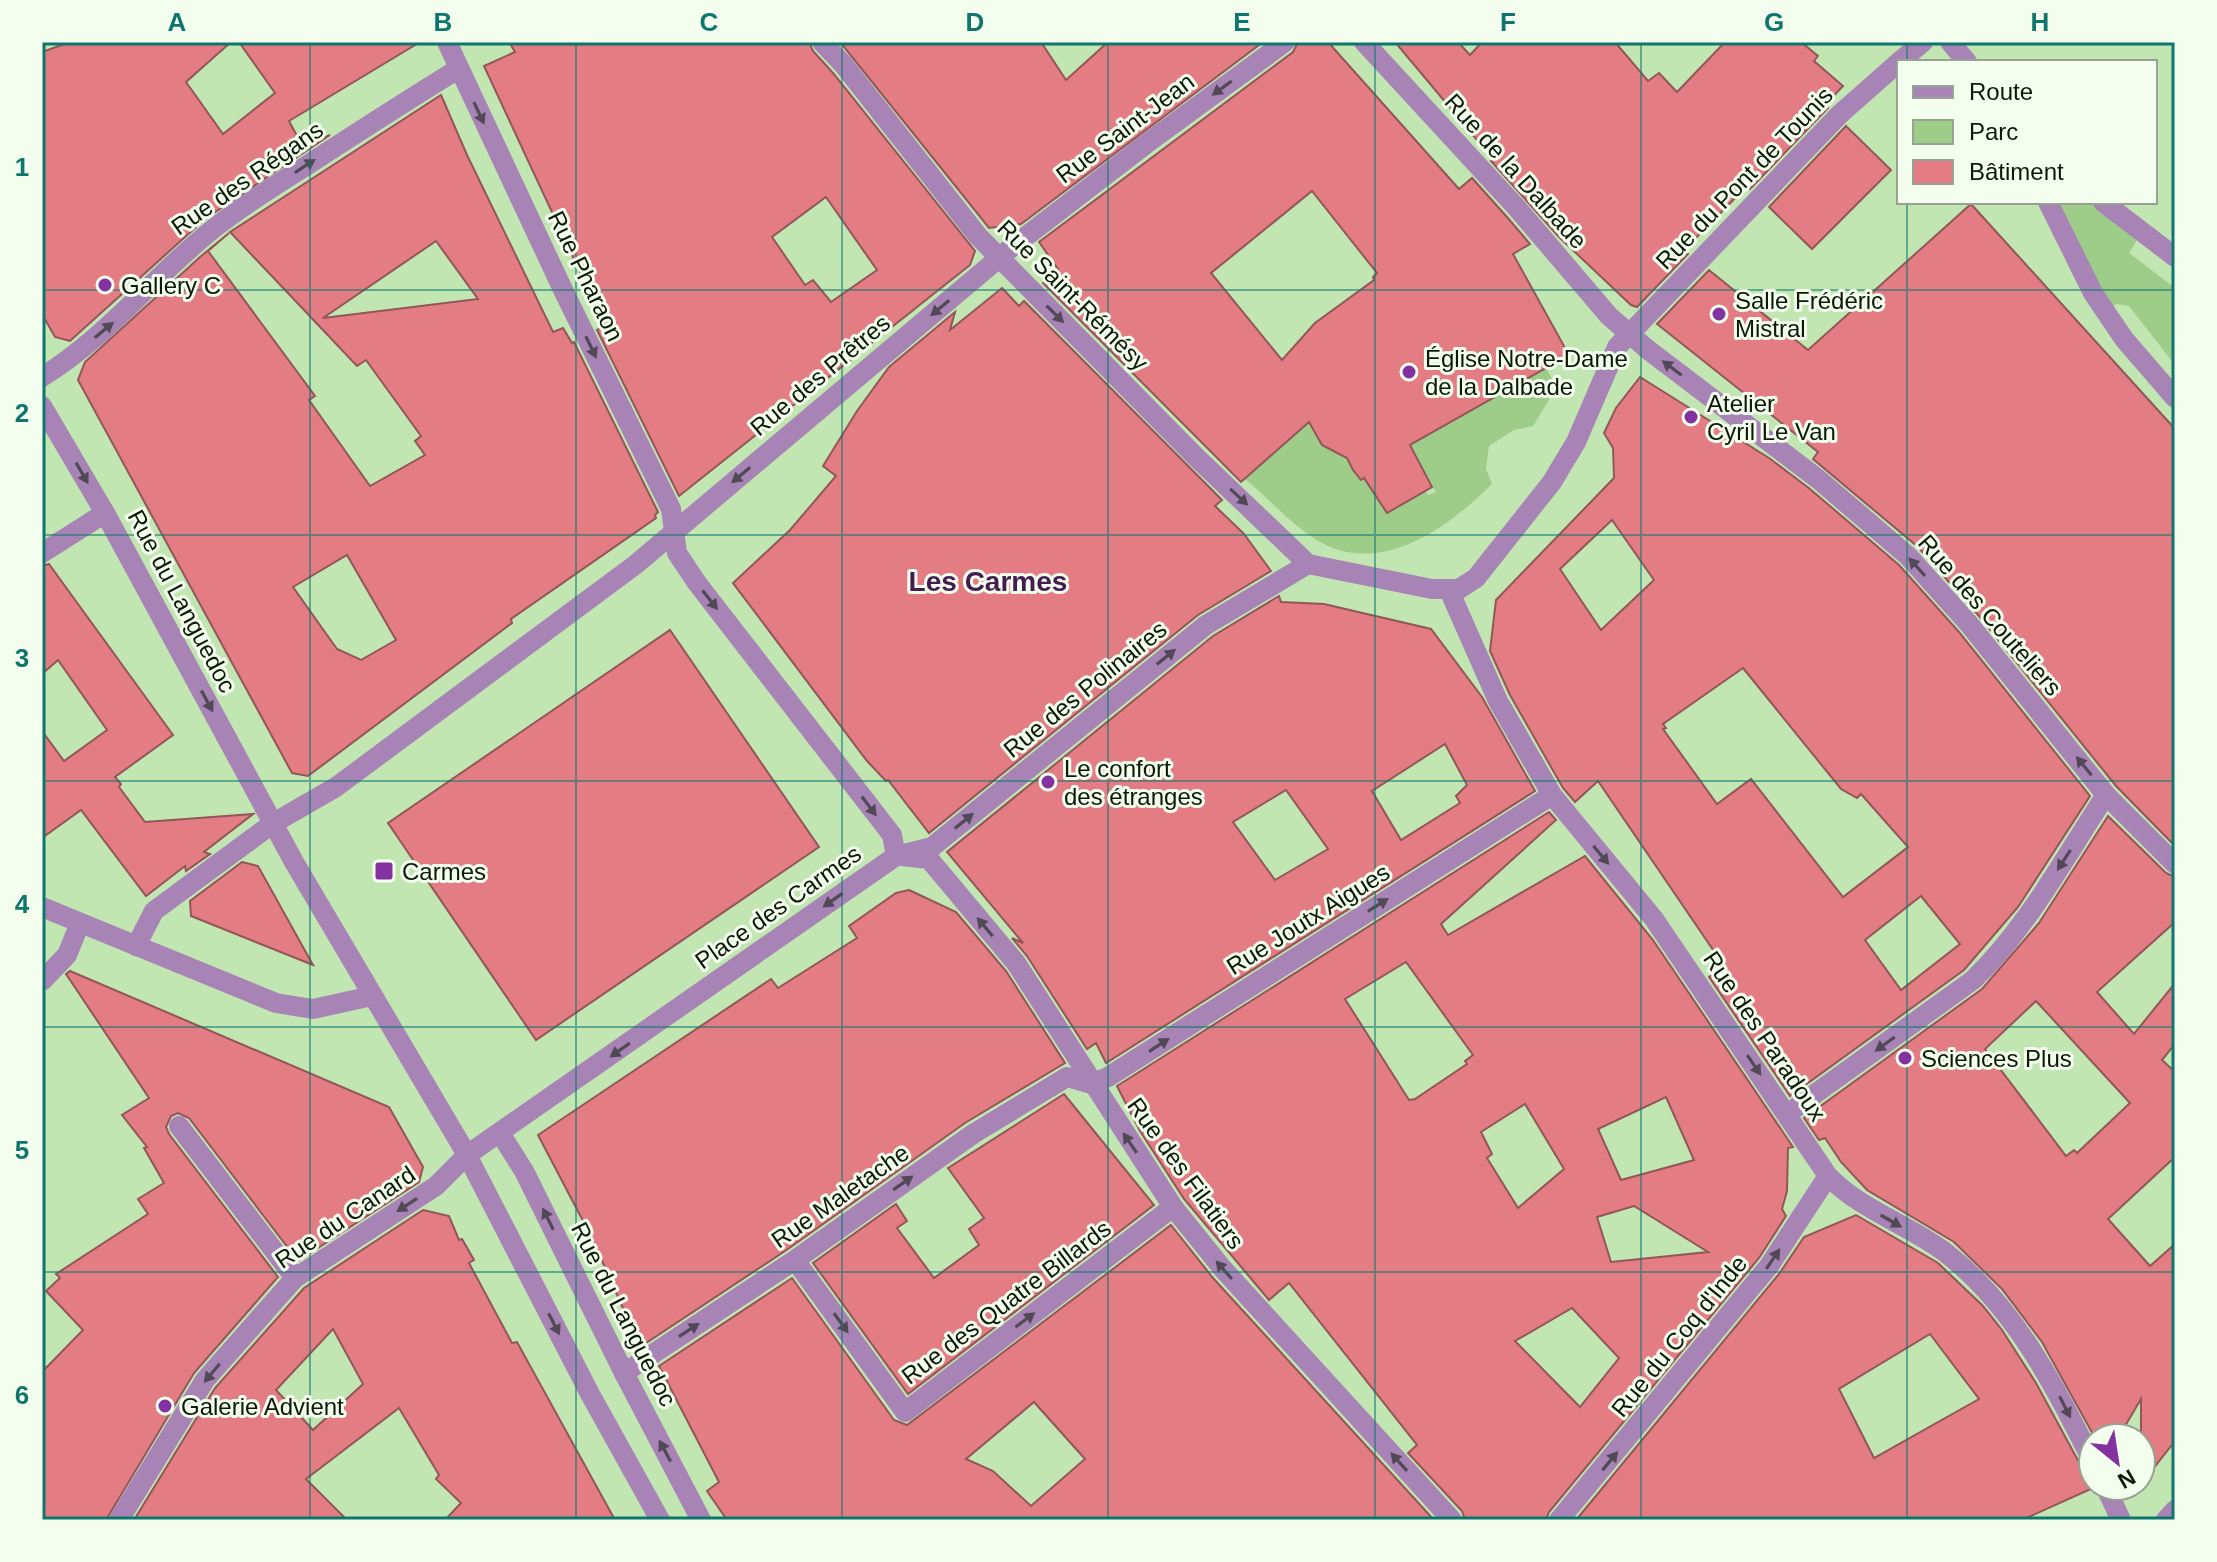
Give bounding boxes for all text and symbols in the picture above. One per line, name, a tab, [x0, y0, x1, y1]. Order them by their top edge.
text: A	[168, 7, 187, 37]
text: B	[434, 7, 452, 37]
text: C	[700, 7, 719, 37]
text: D	[966, 7, 984, 37]
text: E	[1233, 7, 1251, 37]
text: F	[1500, 7, 1516, 37]
text: G	[1764, 7, 1784, 37]
text: H	[2031, 7, 2049, 37]
legend	[1897, 60, 2157, 204]
street label: Rue Saint-Jean	[1051, 67, 1199, 189]
text: Route	[1969, 78, 2033, 105]
one-way arrow	[1211, 80, 1232, 95]
street label: Rue du Pont de Tounis	[1650, 81, 1838, 275]
street label: Rue de la Dalbade	[1439, 88, 1593, 254]
one-way arrow	[472, 101, 486, 125]
street label: Rue des Régans	[166, 116, 328, 240]
text: Parc	[1969, 118, 2018, 145]
text: 1	[15, 152, 29, 182]
text: Bâtiment	[1969, 158, 2064, 185]
one-way arrow	[294, 160, 316, 174]
street label: Rue Pharaon	[543, 207, 629, 345]
street label: Rue Saint-Rémésy	[992, 214, 1154, 376]
place label: Gallery C	[121, 272, 221, 299]
marker: Gallery C	[96, 276, 114, 294]
place label: Salle Frédéric Mistral	[1735, 287, 1883, 342]
one-way arrow	[930, 299, 950, 316]
one-way arrow	[1045, 304, 1064, 323]
marker: Salle Frédéric Mistral	[1710, 305, 1728, 323]
street label: Rue des Prêtres	[745, 309, 895, 441]
one-way arrow	[94, 321, 113, 339]
one-way arrow	[585, 336, 598, 359]
place label: Église Notre-Dame de la Dalbade	[1425, 345, 1628, 400]
one-way arrow	[1661, 360, 1683, 376]
marker: Église Notre-Dame de la Dalbade	[1400, 363, 1418, 381]
place label: Atelier Cyril Le Van	[1707, 390, 1836, 445]
text: 2	[15, 398, 29, 428]
marker: Atelier Cyril Le Van	[1682, 408, 1700, 426]
one-way arrow	[74, 462, 88, 484]
one-way arrow	[731, 466, 751, 483]
one-way arrow	[1229, 488, 1248, 506]
street label: Rue du Languedoc	[122, 505, 242, 697]
street label: Rue des Couteliers	[1913, 529, 2067, 701]
one-way arrow	[1909, 557, 1927, 576]
district label: Les Carmes	[909, 566, 1067, 597]
one-way arrow	[702, 590, 718, 610]
street label: Rue des Polinaires	[998, 615, 1172, 763]
text: 3	[15, 643, 29, 673]
one-way arrow	[1156, 649, 1176, 665]
one-way arrow	[200, 690, 213, 713]
place label: Le confort des étranges	[1064, 755, 1203, 810]
one-way arrow	[2076, 756, 2092, 776]
marker: Le confort des étranges	[1039, 773, 1057, 791]
one-way arrow	[861, 796, 877, 816]
one-way arrow	[954, 813, 974, 830]
street label: Place des Carmes	[690, 840, 866, 974]
one-way arrow	[1592, 845, 1609, 865]
one-way arrow	[2057, 849, 2071, 871]
place label: Carmes	[402, 858, 486, 885]
street label: Rue Joutx Aigues	[1222, 858, 1394, 980]
marker: Carmes	[373, 860, 395, 882]
text: 4	[15, 889, 30, 919]
one-way arrow	[822, 892, 843, 907]
one-way arrow	[1367, 899, 1389, 913]
one-way arrow	[977, 917, 994, 937]
street label: Rue des Paradoux	[1698, 946, 1832, 1126]
one-way arrow	[1874, 1035, 1895, 1051]
one-way arrow	[1148, 1037, 1169, 1052]
one-way arrow	[609, 1042, 630, 1057]
place label: Sciences Plus	[1921, 1045, 2072, 1072]
marker: Sciences Plus	[1896, 1049, 1914, 1067]
one-way arrow	[1746, 1055, 1761, 1076]
street label: Rue des Filatiers	[1122, 1092, 1250, 1254]
one-way arrow	[1122, 1132, 1137, 1153]
text: 5	[15, 1135, 29, 1165]
street label: Rue Maletache	[766, 1139, 914, 1253]
street label: Rue du Canard	[270, 1160, 420, 1274]
one-way arrow	[893, 1176, 914, 1191]
one-way arrow	[396, 1197, 418, 1212]
one-way arrow	[541, 1207, 554, 1230]
one-way arrow	[1880, 1214, 1902, 1228]
street label: Rue des Quatre Billards	[896, 1215, 1116, 1389]
street label: Rue du Languedoc	[566, 1218, 682, 1410]
one-way arrow	[1766, 1249, 1781, 1270]
street label: Rue du Coq d'Inde	[1606, 1250, 1752, 1422]
one-way arrow	[1216, 1261, 1233, 1281]
one-way arrow	[547, 1312, 560, 1335]
one-way arrow	[833, 1312, 849, 1334]
one-way arrow	[1015, 1313, 1035, 1329]
one-way arrow	[678, 1323, 699, 1338]
one-way arrow	[204, 1363, 221, 1383]
text: 6	[15, 1380, 29, 1410]
place label: Galerie Advient	[181, 1393, 344, 1420]
one-way arrow	[2058, 1396, 2072, 1419]
marker: Galerie Advient	[156, 1397, 174, 1415]
north arrow	[2077, 1422, 2157, 1502]
one-way arrow	[658, 1440, 672, 1462]
one-way arrow	[1601, 1451, 1617, 1471]
one-way arrow	[1391, 1453, 1409, 1472]
text: N	[2114, 1464, 2140, 1494]

